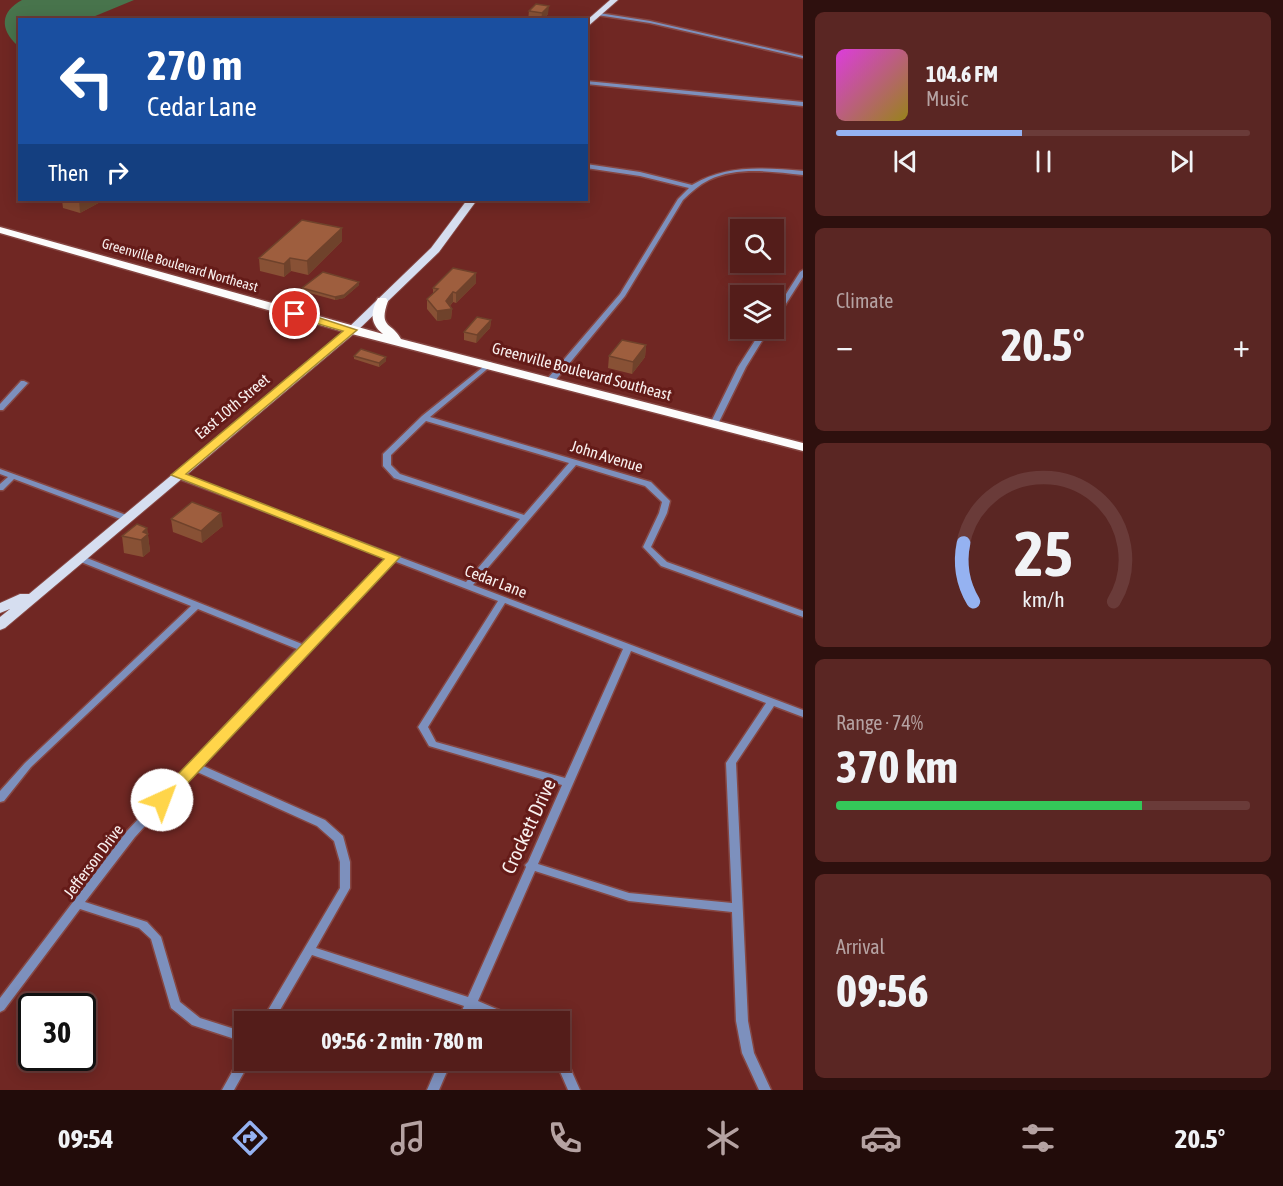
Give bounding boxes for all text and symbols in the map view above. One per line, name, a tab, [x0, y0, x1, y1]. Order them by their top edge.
text: 270 m	[147, 41, 242, 89]
icon: left	[48, 42, 126, 120]
text: 104.6 FM	[926, 61, 998, 87]
text: Music	[926, 87, 968, 110]
text: Cedar Lane	[147, 91, 257, 122]
icon: previous	[889, 145, 922, 178]
icon: pause	[1027, 145, 1060, 178]
icon: next	[1165, 145, 1198, 178]
icon: right	[101, 156, 134, 189]
text: Then	[48, 160, 89, 186]
map controls	[730, 219, 784, 339]
button: search	[730, 219, 784, 273]
street label: Greenville Boulevard Northeast	[100, 235, 260, 295]
button: layers	[730, 285, 784, 339]
pin	[269, 288, 320, 339]
text: Climate	[836, 289, 893, 312]
icon: arrive	[278, 297, 311, 330]
text: 20.5°	[1001, 319, 1085, 371]
text: −	[836, 326, 853, 364]
text: +	[1233, 326, 1250, 364]
street label: Greenville Boulevard Southeast	[490, 338, 674, 404]
street label: East 10th Street	[191, 369, 273, 442]
street label: John Avenue	[569, 436, 645, 476]
text: 25	[1014, 518, 1072, 589]
street label: Cedar Lane	[462, 561, 530, 601]
text: km/h	[1022, 587, 1064, 612]
text: Range · 74%	[836, 711, 923, 734]
text: 370 km	[836, 741, 958, 793]
position arrow	[130, 768, 194, 832]
street label: Crockett Drive	[496, 775, 560, 877]
street label: Jefferson Drive	[60, 821, 126, 901]
text: Arrival	[836, 935, 885, 958]
text: 09:56	[836, 965, 929, 1017]
speed limit sign: 30	[18, 993, 96, 1071]
text: 09:56 · 2 min · 780 m	[321, 1028, 483, 1054]
icon: directions	[229, 1117, 271, 1159]
icon: music	[387, 1117, 429, 1159]
icon: phone	[544, 1117, 586, 1159]
icon: climate	[702, 1117, 744, 1159]
icon: car	[860, 1117, 902, 1159]
icon: filters	[1017, 1117, 1059, 1159]
text: 09:54	[58, 1123, 113, 1154]
text: 20.5°	[1175, 1123, 1225, 1154]

